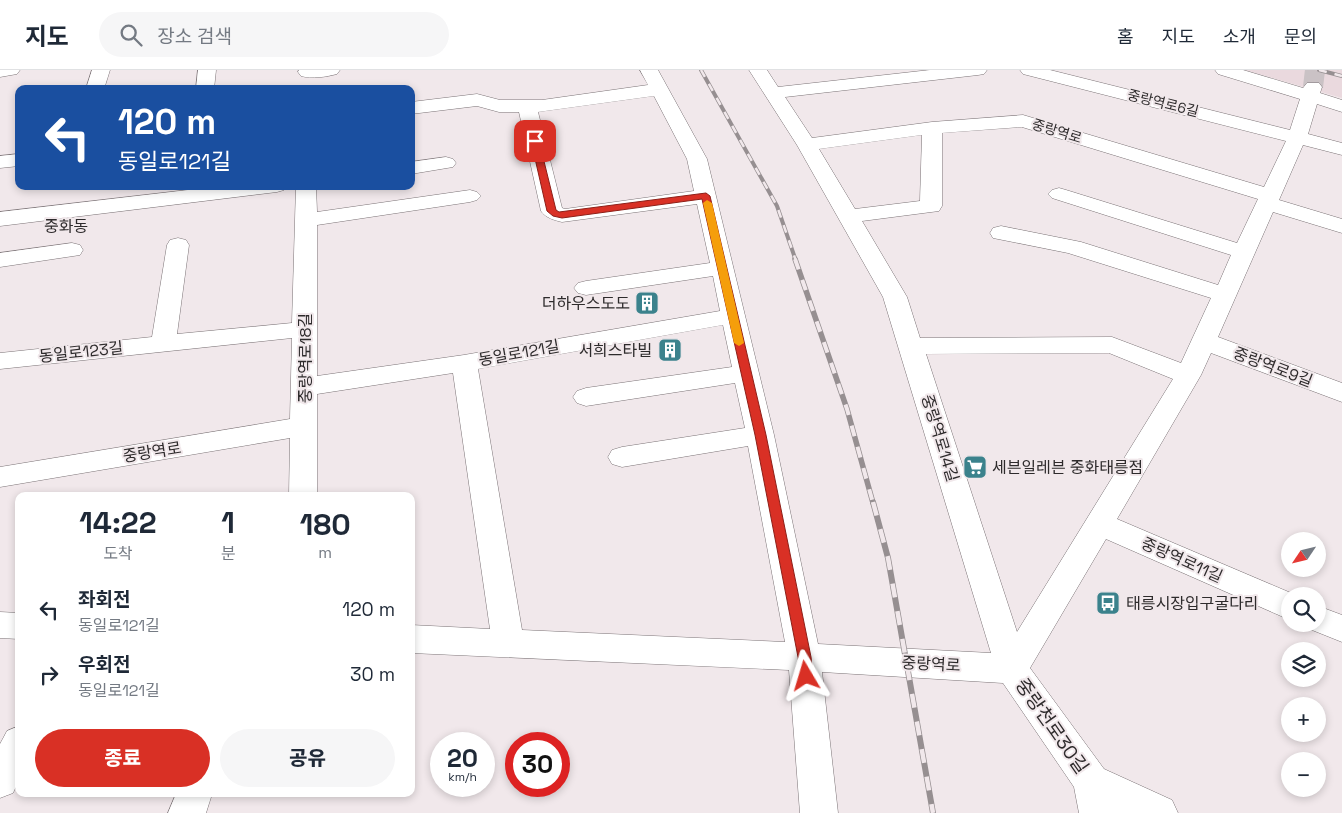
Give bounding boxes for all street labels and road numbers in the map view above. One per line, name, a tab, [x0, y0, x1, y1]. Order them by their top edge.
street label: 중랑역로6길	[1125, 85, 1201, 121]
street label: 중랑역로	[1030, 115, 1084, 147]
street label: 중랑역로18길	[295, 313, 316, 403]
street label: 동일로121길	[477, 336, 561, 370]
street label: 동일로123길	[38, 337, 124, 367]
street label: 중랑역로9길	[1230, 342, 1316, 392]
street label: 중랑역로14길	[917, 392, 963, 484]
street label: 중랑역로	[121, 437, 183, 467]
street label: 중랑역로11길	[1138, 533, 1226, 587]
street label: 중랑역로	[901, 652, 961, 676]
street label: 중랑천로30길	[1010, 673, 1094, 779]

